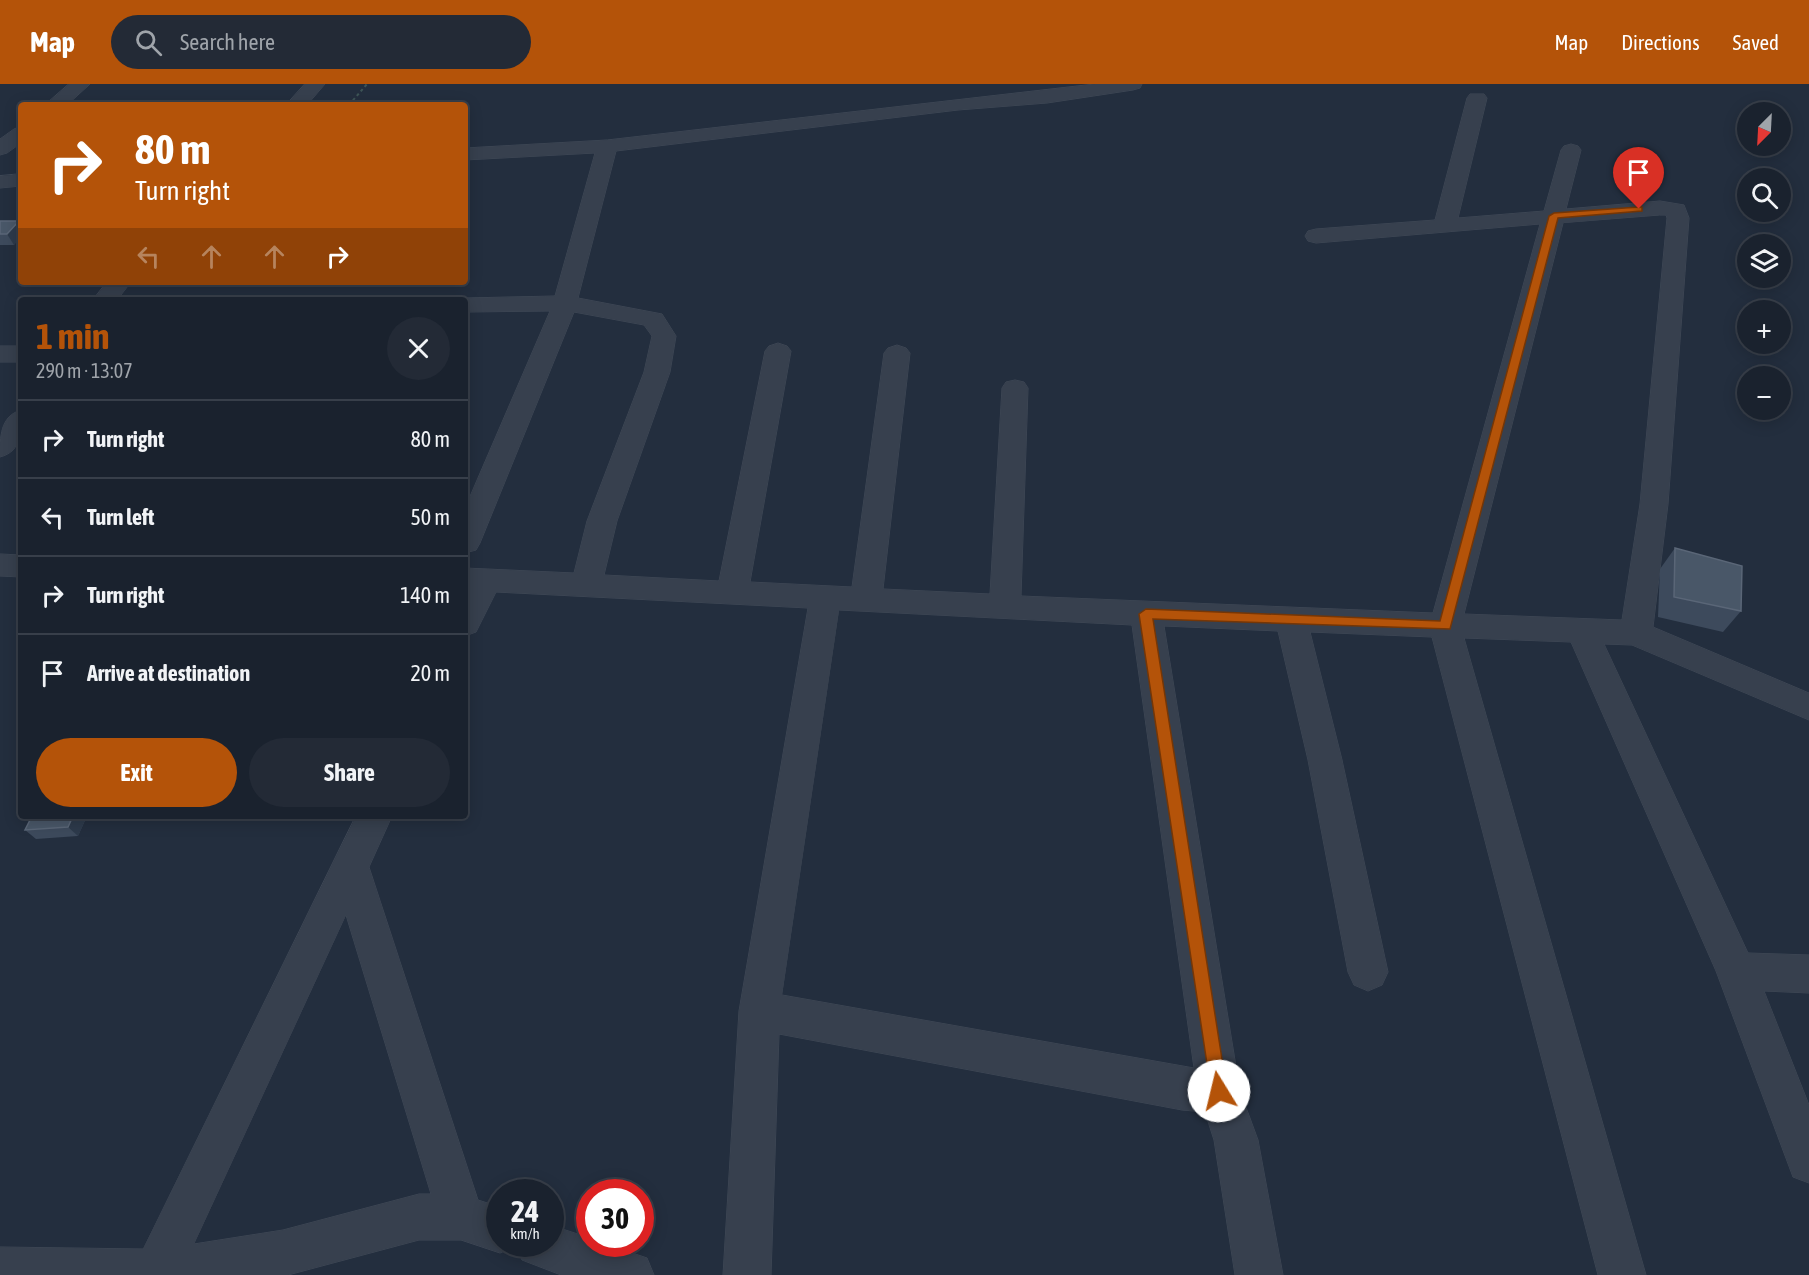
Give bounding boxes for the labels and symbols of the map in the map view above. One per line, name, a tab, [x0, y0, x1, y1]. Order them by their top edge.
north arrow	[1737, 102, 1791, 156]
pin	[1613, 147, 1664, 209]
position arrow	[1187, 1059, 1251, 1123]
speed limit sign: 30	[576, 1179, 654, 1257]

